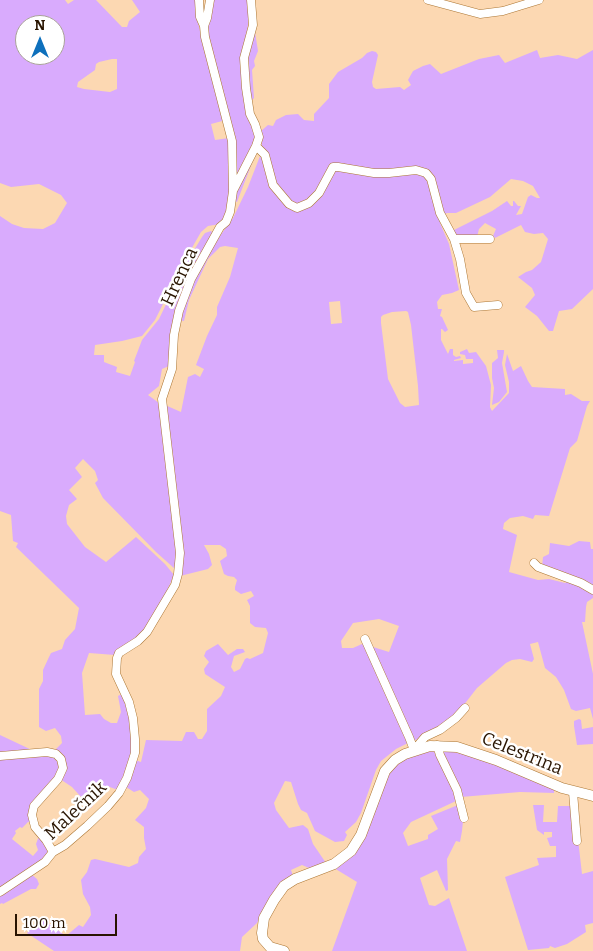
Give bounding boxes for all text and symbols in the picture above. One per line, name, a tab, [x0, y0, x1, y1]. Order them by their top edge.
north arrow	[15, 15, 65, 65]
text: N	[35, 17, 45, 34]
street label: Hrenca	[157, 244, 203, 310]
street label: Celestrina	[478, 728, 566, 780]
street label: Malečnik	[41, 777, 111, 845]
scale bar	[18, 904, 120, 936]
text: 100 m	[23, 914, 66, 932]

